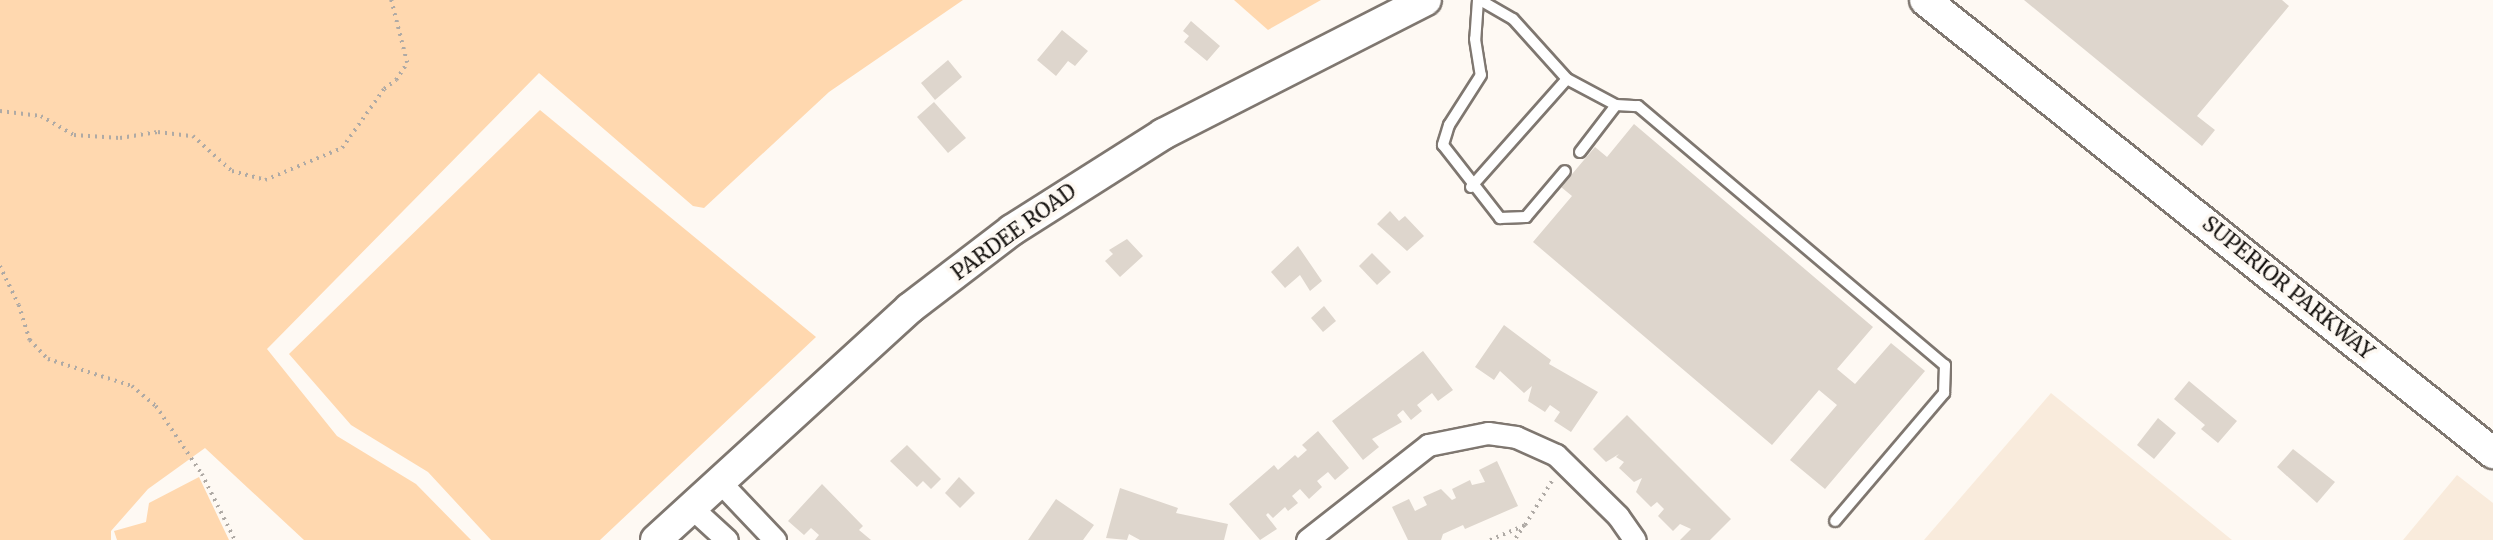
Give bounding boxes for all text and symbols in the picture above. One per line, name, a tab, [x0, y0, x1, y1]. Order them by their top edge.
street label: PARDEE ROAD	[947, 178, 1081, 286]
street label: SUPERIOR PARKWAY	[2197, 211, 2379, 365]

